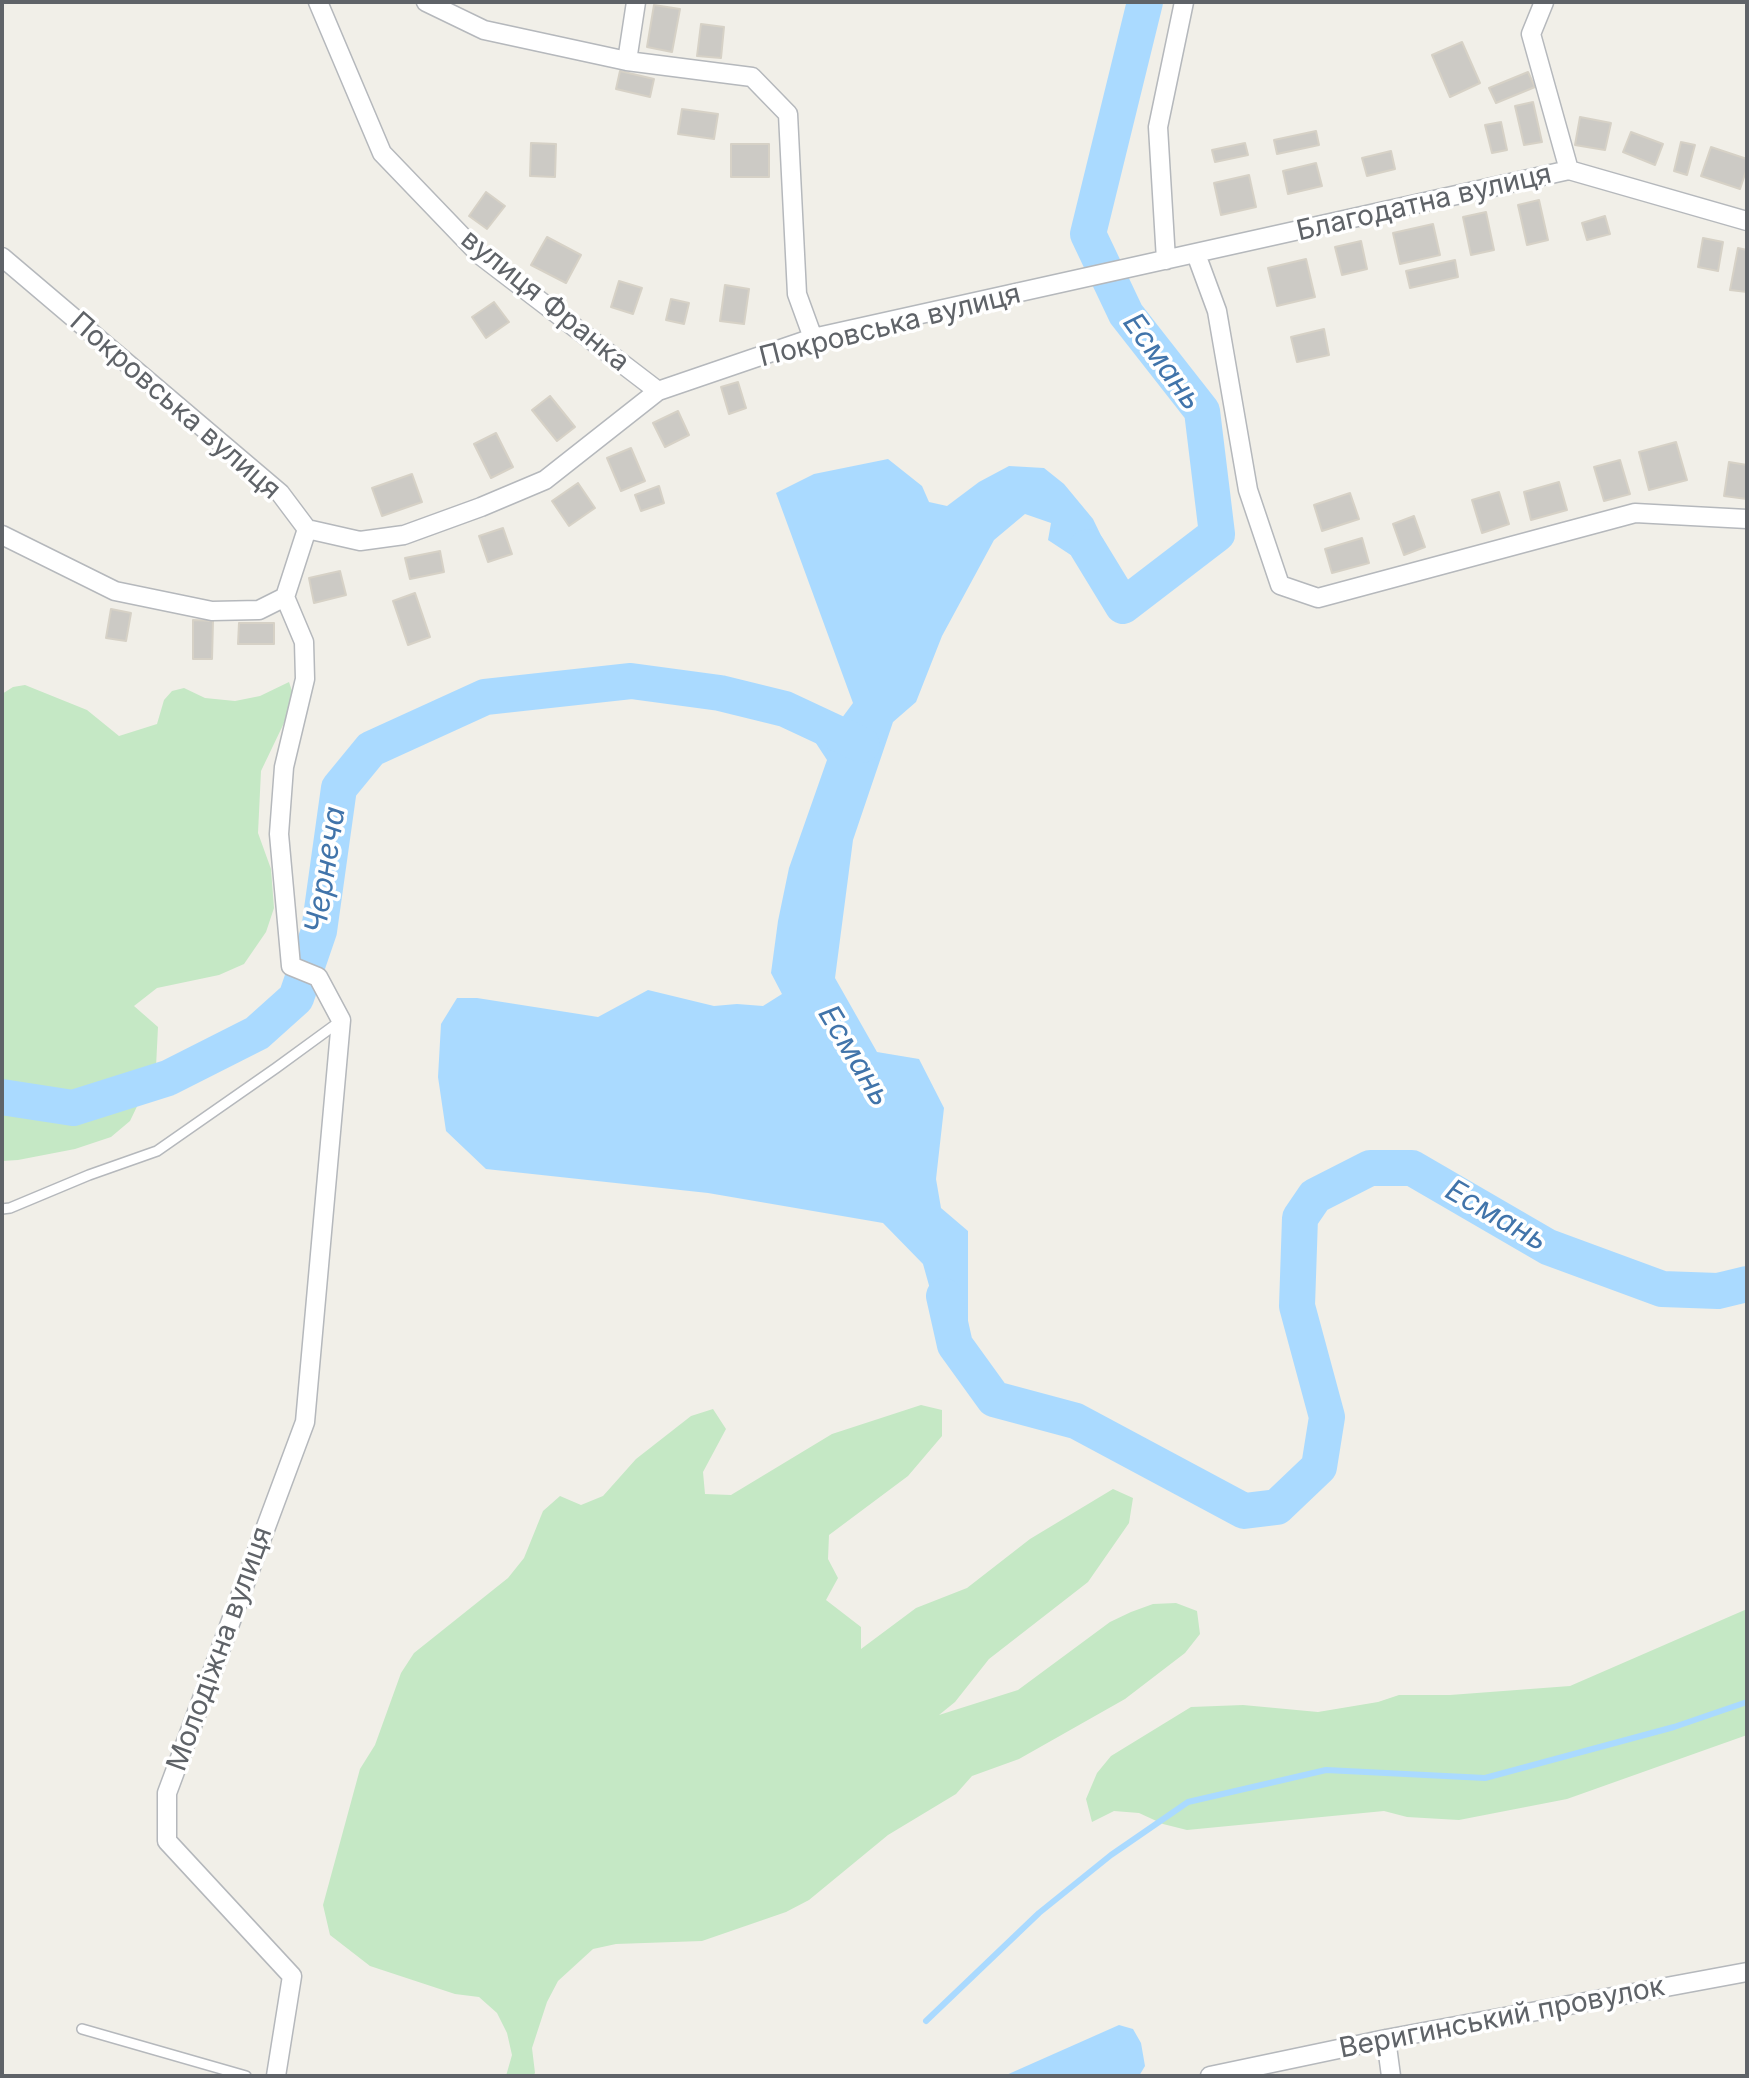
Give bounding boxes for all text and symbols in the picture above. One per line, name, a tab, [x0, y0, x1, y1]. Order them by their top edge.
street label: Благодатна вулиця	[1293, 157, 1555, 249]
street label: вулиця Франка	[454, 223, 636, 379]
street label: Покровська вулиця	[756, 277, 1024, 375]
street label: Покровська вулиця	[63, 305, 287, 507]
water label: Есмань	[1115, 306, 1209, 418]
water label: Чернеча	[298, 804, 354, 936]
water label: Есмань	[810, 999, 898, 1113]
water label: Есмань	[1439, 1173, 1553, 1259]
street label: Молодіжна вулиця	[160, 1522, 280, 1776]
street label: Веригинський провулок	[1337, 1970, 1667, 2066]

